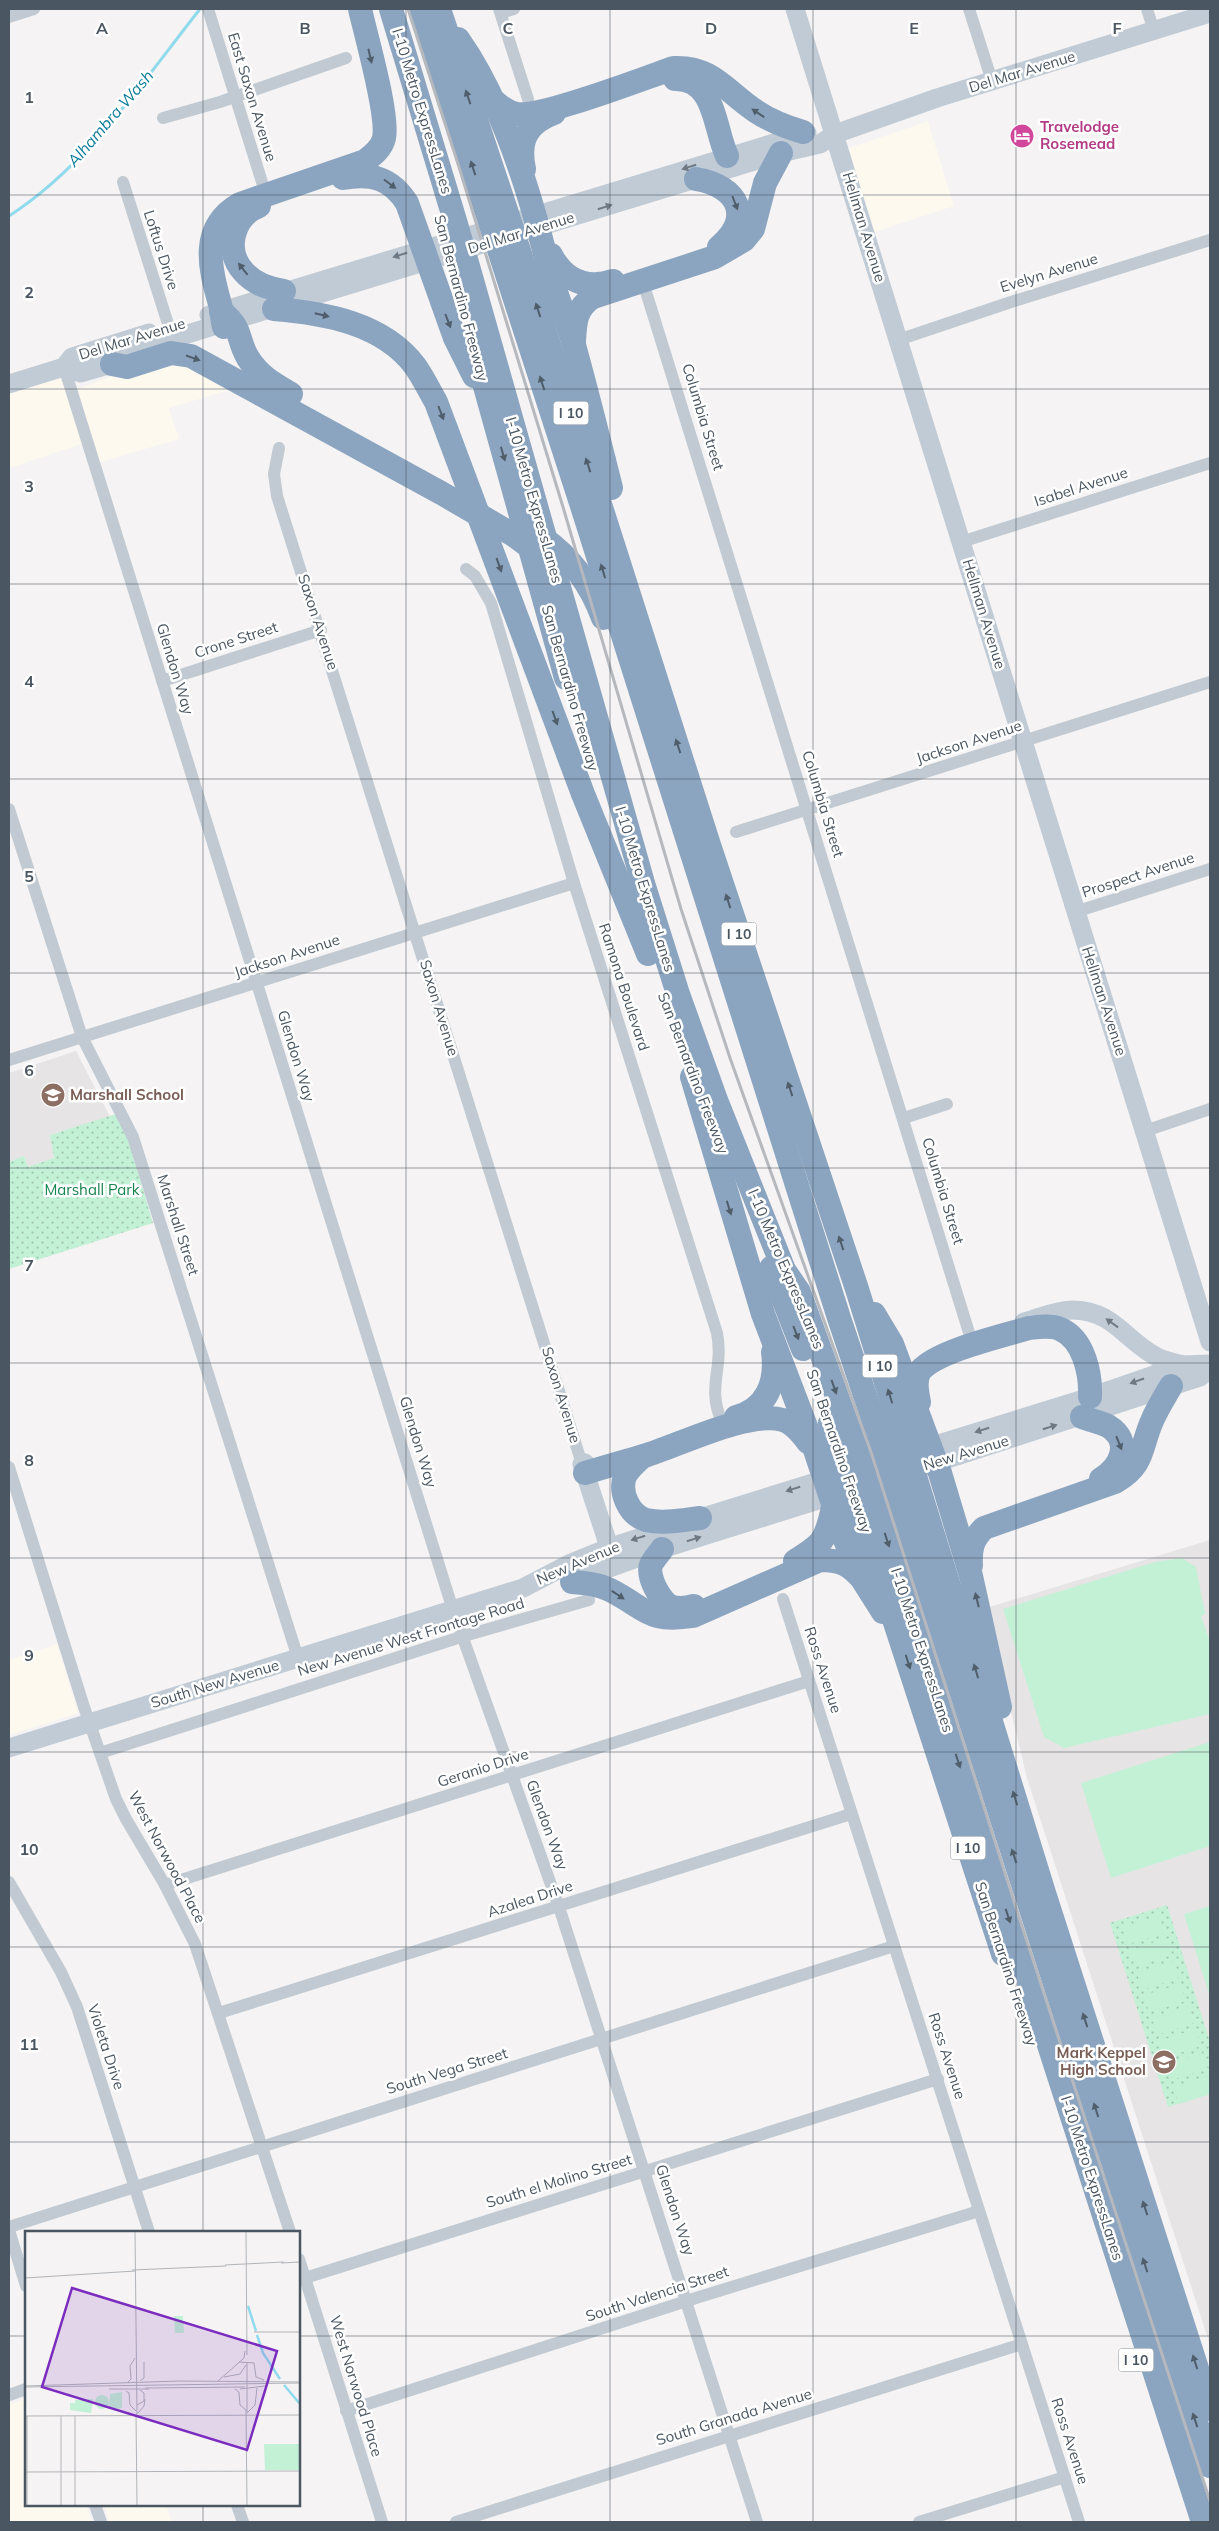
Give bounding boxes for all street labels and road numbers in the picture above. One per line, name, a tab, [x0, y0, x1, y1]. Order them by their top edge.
street label: I-10 Metro ExpressLanes	[388, 26, 457, 196]
street label: East Saxon Avenue	[224, 30, 281, 164]
street label: Del Mar Avenue	[966, 46, 1077, 97]
street label: Hellman Avenue	[839, 170, 890, 284]
street label: Del Mar Avenue	[465, 207, 576, 258]
street label: Loftus Drive	[140, 208, 183, 292]
street label: San Bernardino Freeway	[430, 213, 493, 383]
street label: Evelyn Avenue	[998, 249, 1100, 296]
street label: Del Mar Avenue	[76, 313, 187, 364]
street label: Columbia Street	[678, 361, 729, 473]
road number: I 10	[554, 402, 588, 424]
street label: I-10 Metro ExpressLanes	[502, 415, 567, 585]
street label: Isabel Avenue	[1032, 462, 1130, 511]
street label: Hellman Avenue	[959, 557, 1010, 671]
street label: Saxon Avenue	[294, 571, 343, 672]
street label: San Bernardino Freeway	[538, 603, 603, 773]
street label: Crone Street	[192, 617, 280, 662]
street label: Glendon Way	[153, 621, 198, 717]
street label: Jackson Avenue	[914, 716, 1024, 768]
street label: Columbia Street	[798, 748, 849, 860]
street label: I-10 Metro ExpressLanes	[611, 804, 680, 974]
street label: Prospect Avenue	[1079, 847, 1196, 902]
street label: Ramona Boulevard	[595, 921, 654, 1053]
road number: I 10	[722, 922, 756, 946]
street label: Jackson Avenue	[232, 930, 342, 982]
street label: Hellman Avenue	[1078, 944, 1131, 1058]
street label: Saxon Avenue	[416, 957, 463, 1058]
street label: San Bernardino Freeway	[654, 989, 733, 1156]
street label: Glendon Way	[274, 1008, 319, 1104]
street label: Columbia Street	[918, 1135, 969, 1247]
street label: Marshall Street	[153, 1172, 204, 1278]
street label: I-10 Metro ExpressLanes	[744, 1186, 829, 1352]
street label: Saxon Avenue	[538, 1344, 585, 1445]
road number: I 10	[862, 1354, 898, 1378]
street label: San Bernardino Freeway	[803, 1367, 876, 1535]
street label: Glendon Way	[396, 1394, 441, 1490]
street label: New Avenue	[921, 1431, 1011, 1475]
street label: New Avenue	[533, 1537, 622, 1589]
street label: I-10 Metro ExpressLanes	[887, 1565, 958, 1735]
street label: New Avenue West Frontage Road	[295, 1593, 526, 1680]
street label: Ross Avenue	[801, 1624, 846, 1715]
street label: South New Avenue	[148, 1655, 281, 1712]
street label: Geranio Drive	[435, 1744, 531, 1791]
street label: Glendon Way	[522, 1777, 573, 1872]
street label: West Norwood Place	[125, 1787, 210, 1926]
road number: I 10	[950, 1836, 986, 1860]
street label: Azalea Drive	[485, 1876, 575, 1921]
street label: San Bernardino Freeway	[971, 1879, 1042, 2048]
street label: Violeta Drive	[84, 2002, 129, 2092]
street label: Ross Avenue	[925, 2010, 970, 2101]
street label: South Vega Street	[384, 2043, 510, 2098]
street label: I-10 Metro ExpressLanes	[1057, 2093, 1128, 2263]
street label: South el Molino Street	[484, 2149, 634, 2212]
street label: Glendon Way	[652, 2162, 699, 2258]
street label: South Valencia Street	[583, 2261, 731, 2326]
street label: West Norwood Place	[326, 2313, 387, 2459]
road number: I 10	[1118, 2348, 1154, 2372]
street label: South Granada Avenue	[654, 2384, 814, 2449]
street label: Ross Avenue	[1048, 2395, 1093, 2486]

